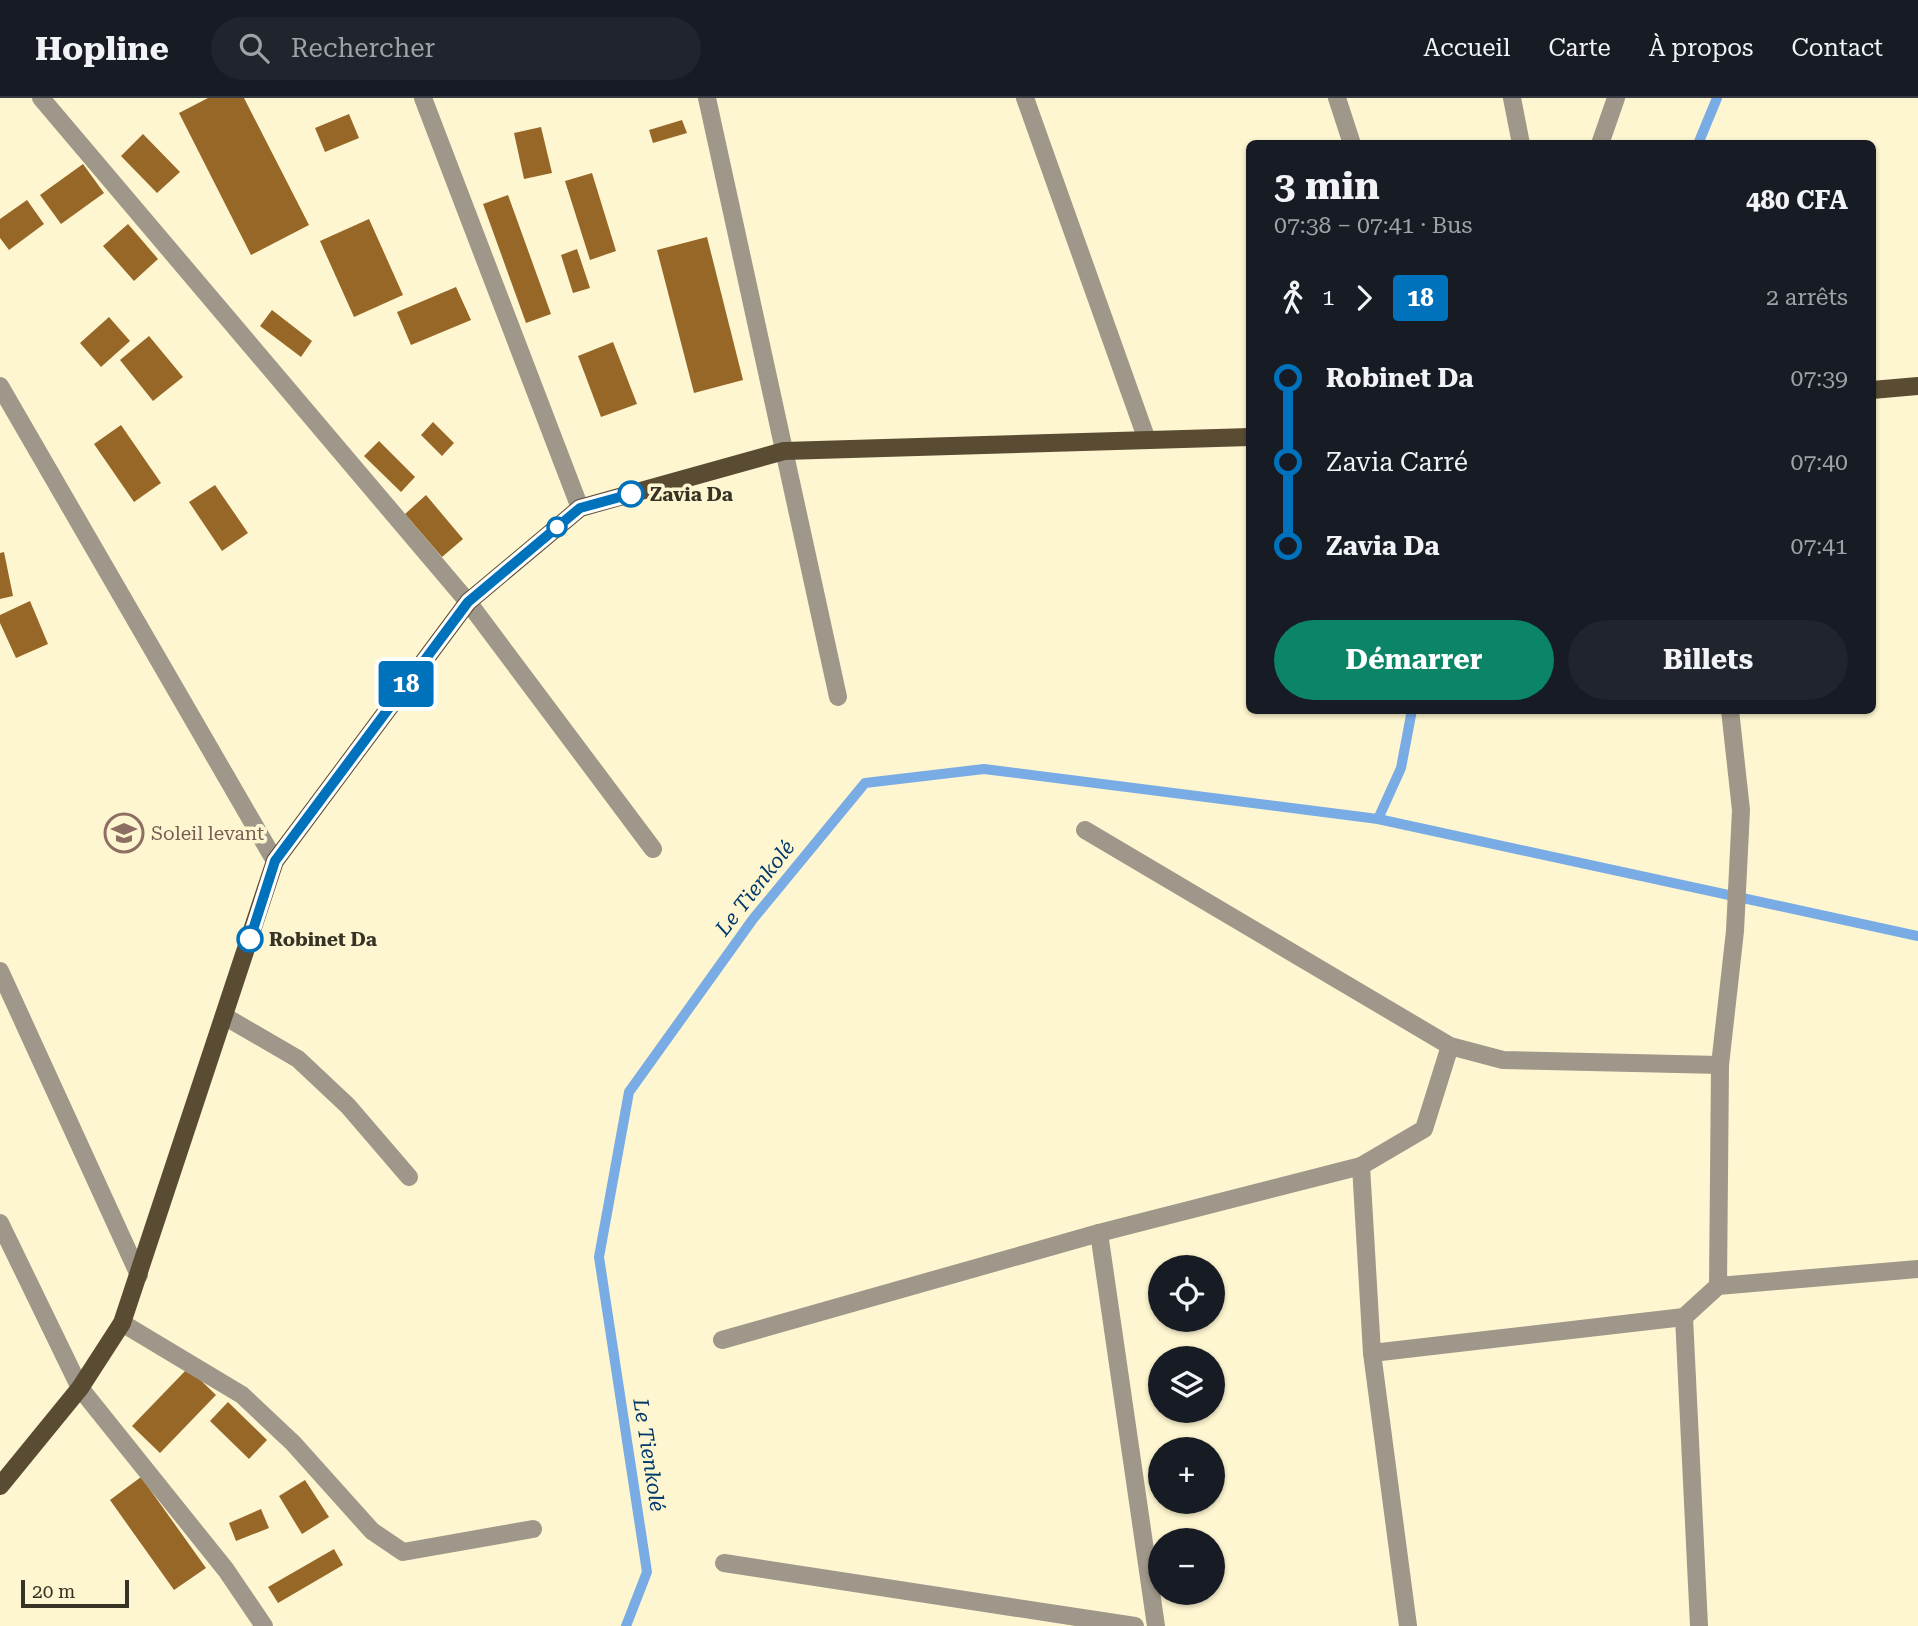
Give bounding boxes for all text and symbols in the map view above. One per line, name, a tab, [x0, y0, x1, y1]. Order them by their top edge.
search box	[211, 17, 701, 80]
text: Hopline	[35, 29, 169, 68]
icon: search	[235, 29, 273, 67]
text: Rechercher	[291, 33, 435, 63]
text: Accueil	[1424, 34, 1510, 62]
text: Carte	[1548, 34, 1611, 62]
text: À propos	[1649, 34, 1753, 62]
text: Contact	[1791, 34, 1883, 62]
text: 3 min	[1274, 164, 1380, 208]
text: 480 CFA	[1746, 185, 1848, 215]
text: 07:38 – 07:41 · Bus	[1274, 212, 1472, 239]
icon: walk	[1274, 279, 1312, 317]
icon: forward	[1345, 279, 1383, 317]
text: 1	[1322, 284, 1335, 311]
text: 18	[1407, 284, 1434, 312]
text: 2 arrêts	[1766, 284, 1848, 311]
text: Robinet Da	[1326, 363, 1474, 393]
text: 07:39	[1791, 365, 1848, 392]
text: Zavia Carré	[1326, 447, 1468, 477]
text: 07:40	[1791, 449, 1848, 476]
marker: Zavia Da	[618, 481, 644, 507]
place label: Zavia Da	[650, 483, 733, 506]
unlabelled marker	[547, 517, 567, 537]
text: Zavia Da	[1326, 531, 1439, 561]
text: 07:41	[1791, 533, 1848, 560]
button: Démarrer	[1274, 620, 1554, 700]
button: Billets	[1568, 620, 1848, 700]
line badge: 18	[374, 661, 438, 707]
text: 18	[393, 670, 419, 698]
school or university icon: Soleil levant	[103, 812, 145, 854]
place label: Soleil levant	[151, 822, 264, 845]
water label: Le Tienkolé	[710, 836, 800, 941]
marker: Robinet Da	[237, 926, 263, 952]
place label: Robinet Da	[269, 928, 377, 951]
map controls	[1148, 1255, 1225, 1605]
button: locate	[1148, 1255, 1225, 1332]
button: layers	[1148, 1346, 1225, 1423]
water label: Le Tienkolé	[628, 1396, 670, 1513]
button: +	[1148, 1437, 1225, 1514]
button: −	[1148, 1528, 1225, 1605]
scale bar	[21, 1577, 130, 1609]
text: 20 m	[32, 1580, 75, 1603]

